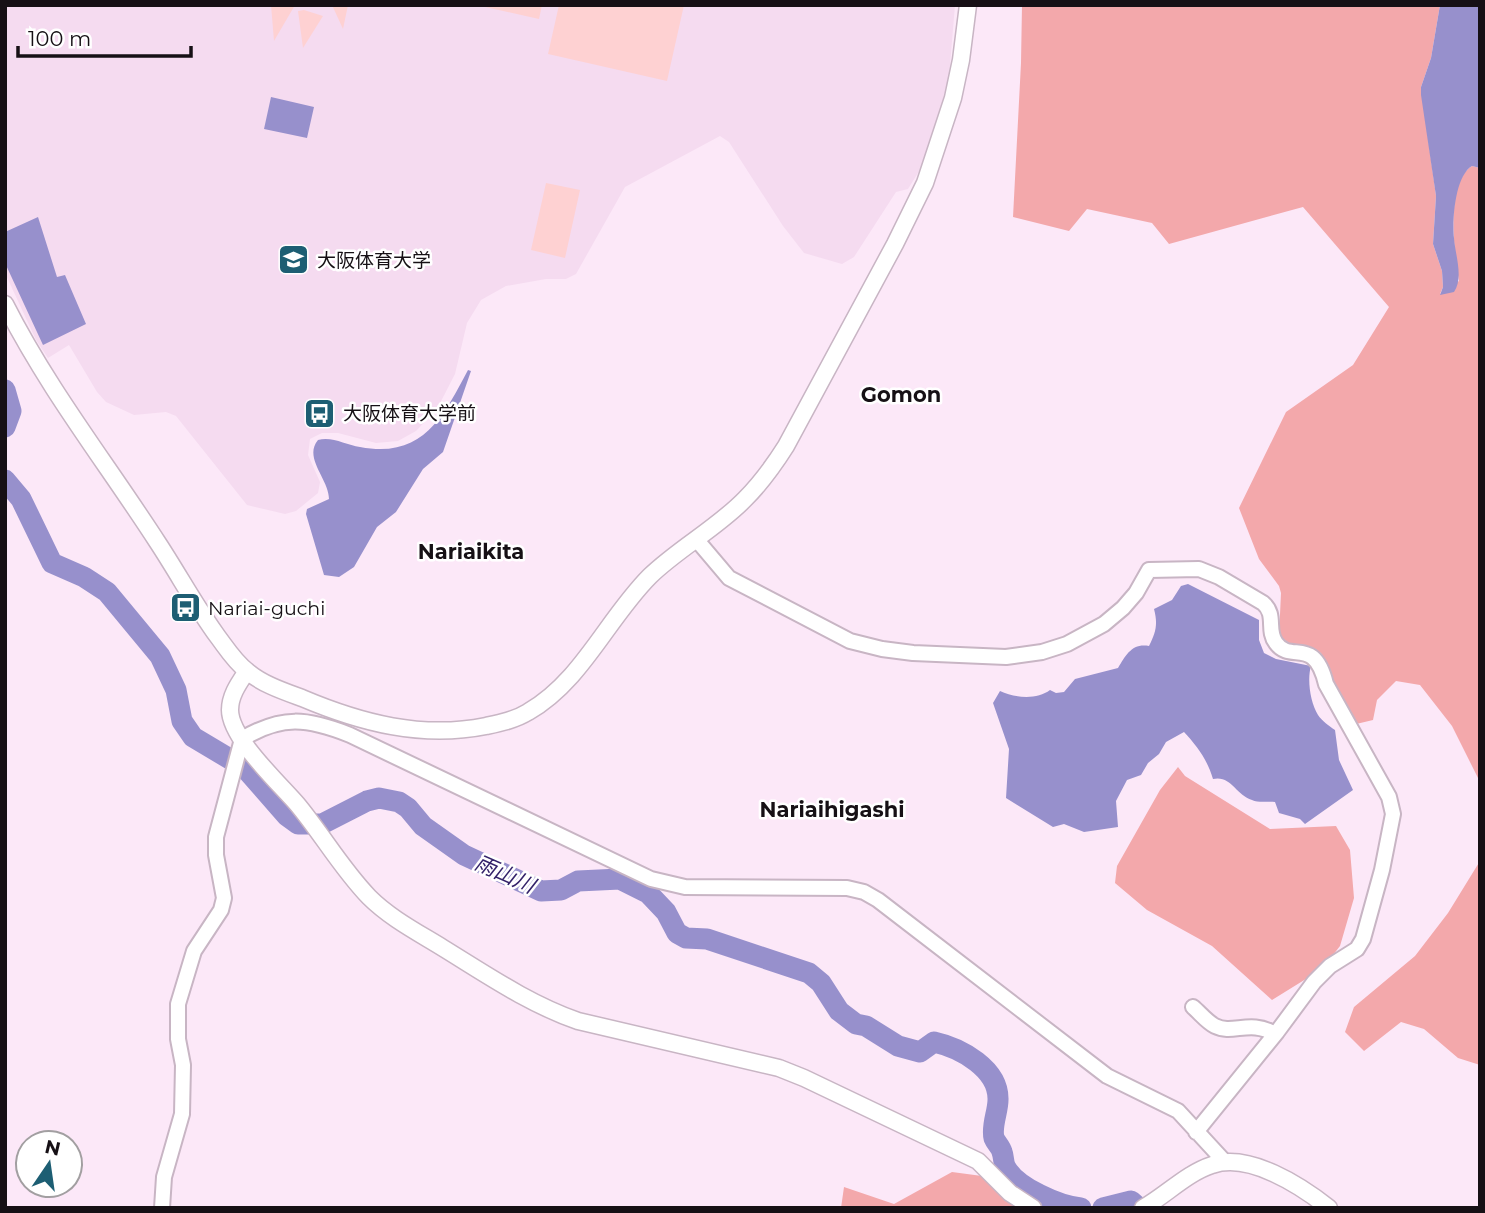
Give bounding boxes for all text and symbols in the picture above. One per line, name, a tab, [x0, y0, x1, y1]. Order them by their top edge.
scale bar	[18, 14, 191, 58]
text: 100 m	[28, 26, 91, 51]
school or university icon: 大阪体育大学	[277, 243, 311, 277]
place label: 大阪体育大学	[317, 249, 431, 272]
district label: Gomon	[861, 382, 941, 407]
bus stop icon: 大阪体育大学前	[303, 396, 337, 430]
place label: 大阪体育大学前	[343, 402, 476, 425]
district label: Nariaikita	[418, 539, 524, 564]
bus stop icon: Nariai-guchi	[168, 591, 202, 625]
place label: Nariai-guchi	[208, 597, 325, 620]
district label: Nariaihigashi	[760, 797, 904, 822]
water label: 雨山川	[471, 850, 541, 899]
north arrow	[14, 1129, 84, 1199]
text: N	[43, 1135, 63, 1161]

